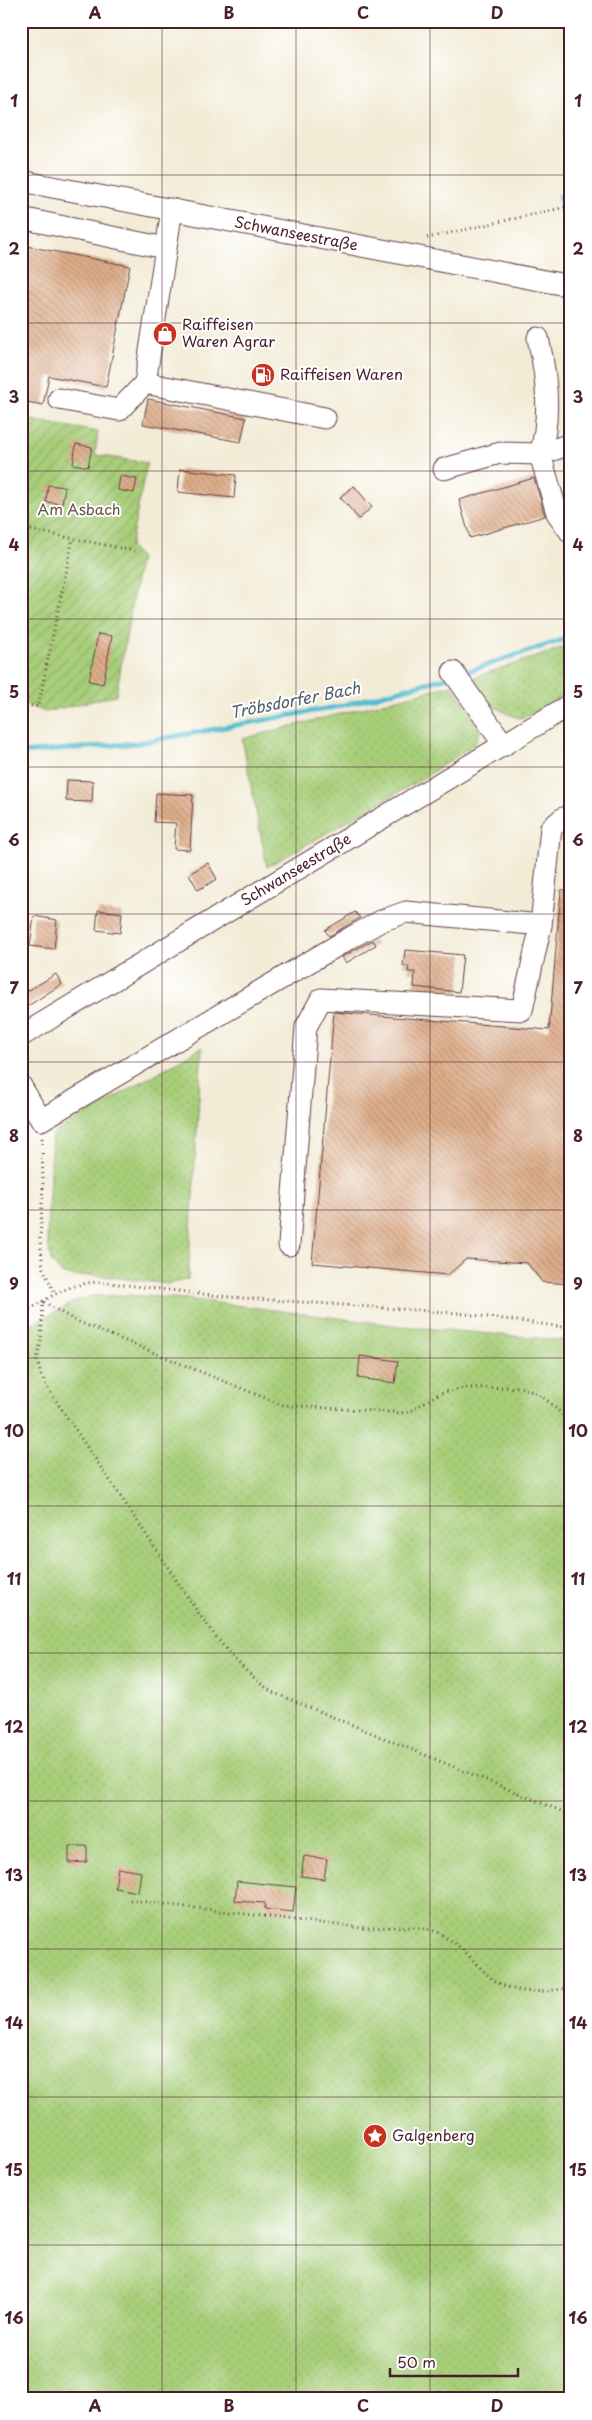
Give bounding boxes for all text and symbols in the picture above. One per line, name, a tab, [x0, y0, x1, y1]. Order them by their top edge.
text: A	[89, 0, 102, 24]
text: B	[224, 0, 235, 24]
text: C	[357, 0, 369, 24]
text: D	[491, 0, 503, 24]
text: 1	[10, 88, 18, 112]
text: 1	[574, 88, 582, 112]
street label: Schwanseestraße	[233, 209, 360, 256]
text: 2	[8, 236, 20, 260]
text: 2	[572, 236, 584, 260]
place label: Raiffeisen Waren Agrar	[182, 312, 275, 352]
shop icon: Raiffeisen Waren Agrar	[152, 321, 178, 347]
fuel station icon: Raiffeisen Waren	[250, 362, 276, 388]
place label: Raiffeisen Waren	[280, 362, 403, 385]
text: 3	[9, 384, 19, 408]
text: 3	[573, 384, 583, 408]
park label: Am Asbach	[37, 497, 121, 520]
text: 4	[9, 532, 20, 556]
text: 4	[573, 532, 584, 556]
water label: Tröbsdorfer Bach	[228, 675, 363, 723]
text: 5	[9, 679, 19, 703]
text: 5	[573, 679, 583, 703]
text: 6	[8, 827, 20, 851]
street label: Schwanseestraße	[236, 827, 355, 911]
text: 6	[572, 827, 584, 851]
text: 7	[9, 975, 19, 999]
text: 7	[573, 975, 583, 999]
text: 8	[9, 1123, 19, 1147]
text: 8	[573, 1123, 583, 1147]
text: 9	[9, 1271, 19, 1295]
text: 9	[573, 1271, 583, 1295]
text: 10	[4, 1418, 24, 1442]
text: 10	[568, 1418, 588, 1442]
text: 11	[7, 1566, 21, 1590]
text: 11	[571, 1566, 585, 1590]
text: 12	[5, 1714, 23, 1738]
text: 12	[569, 1714, 587, 1738]
text: 13	[5, 1862, 23, 1886]
text: 13	[569, 1862, 587, 1886]
text: 14	[5, 2010, 23, 2034]
text: 14	[569, 2010, 587, 2034]
place icon: Galgenberg	[362, 2123, 388, 2149]
place label: Galgenberg	[392, 2123, 475, 2146]
text: 15	[5, 2157, 23, 2181]
text: 15	[569, 2157, 587, 2181]
text: 16	[5, 2305, 23, 2329]
text: 16	[569, 2305, 587, 2329]
scale bar	[390, 2345, 517, 2377]
text: 50 m	[397, 2350, 436, 2373]
text: A	[89, 2393, 102, 2417]
text: B	[224, 2393, 235, 2417]
text: C	[357, 2393, 369, 2417]
text: D	[491, 2393, 503, 2417]

